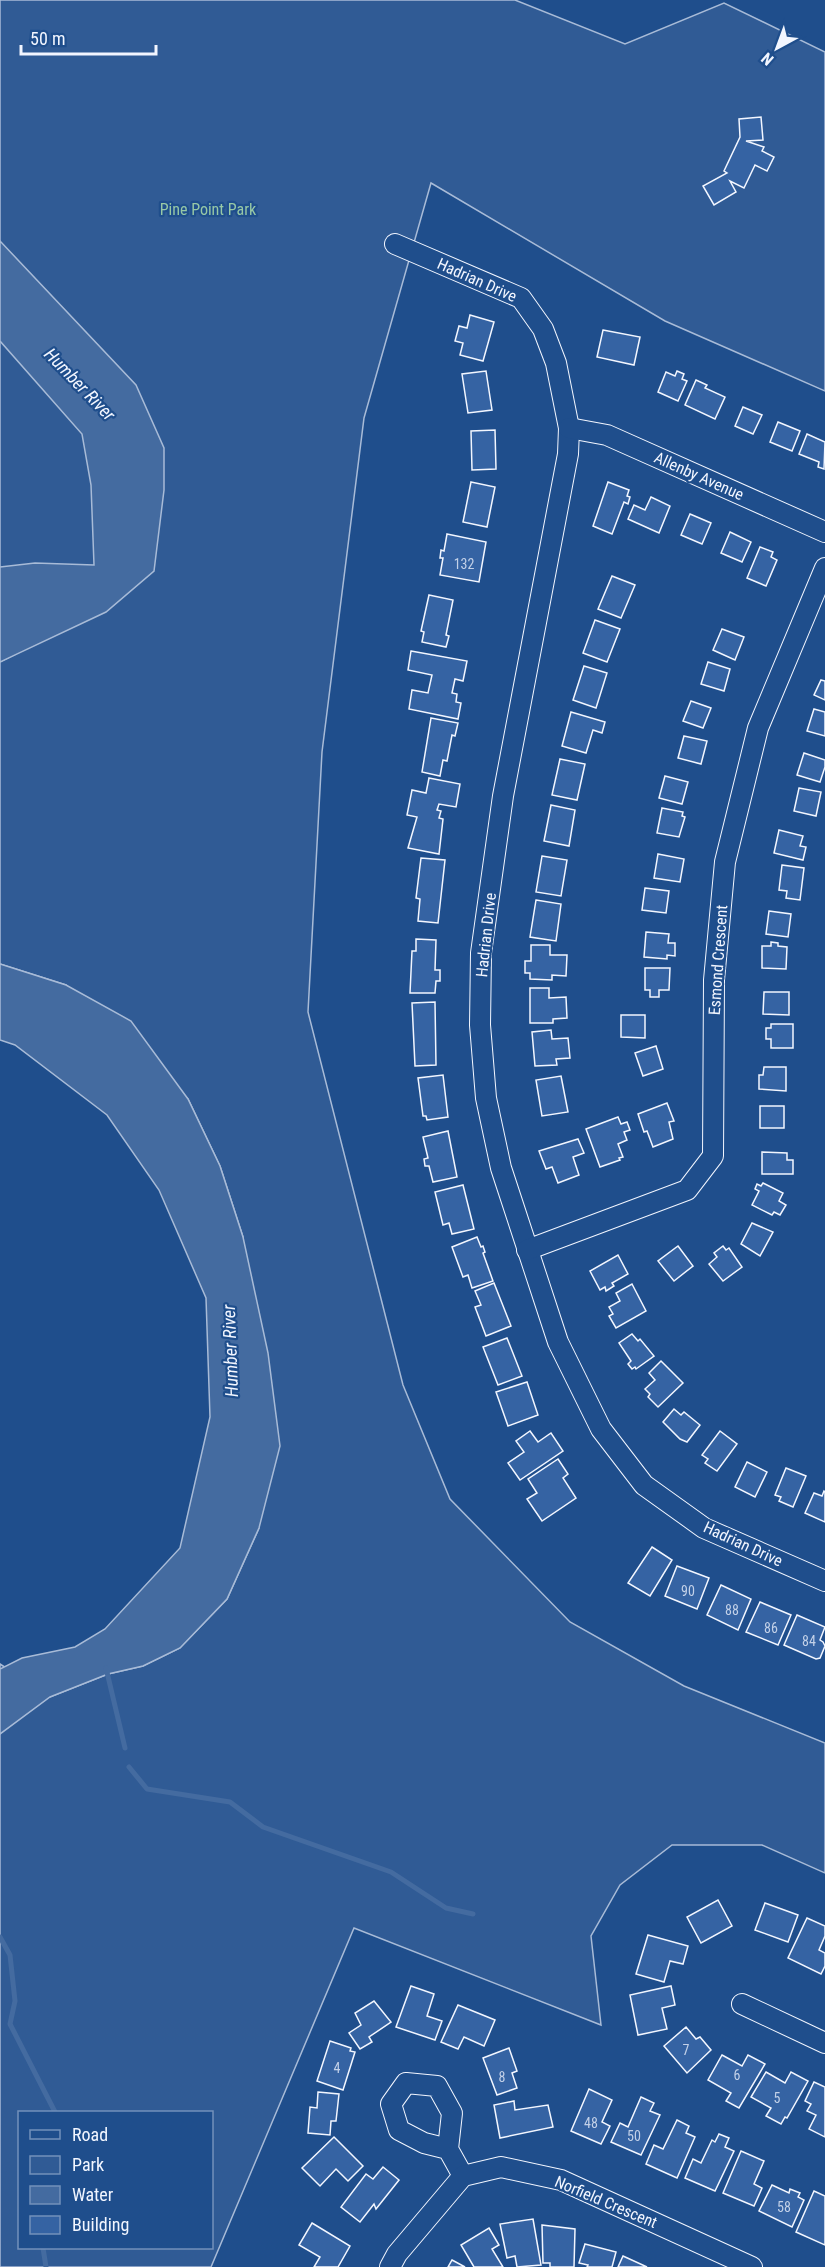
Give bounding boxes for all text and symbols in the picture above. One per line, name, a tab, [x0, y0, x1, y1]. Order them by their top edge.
scale bar	[21, 18, 156, 56]
north arrow	[747, 18, 807, 78]
text: 50 m	[30, 28, 65, 49]
text: N	[758, 49, 777, 69]
park label: Pine Point Park	[160, 200, 257, 219]
street label: Hadrian Drive	[434, 254, 520, 306]
water label: Humber River	[40, 343, 120, 425]
street label: Allenby Avenue	[651, 448, 747, 504]
house number: 132	[454, 556, 474, 572]
street label: Hadrian Drive	[472, 892, 500, 978]
street label: Esmond Crescent	[705, 904, 731, 1016]
water label: Humber River	[218, 1304, 242, 1398]
street label: Hadrian Drive	[700, 1517, 786, 1571]
house number: 90	[681, 1583, 695, 1599]
house number: 88	[725, 1602, 739, 1618]
house number: 86	[764, 1620, 778, 1636]
house number: 84	[802, 1633, 816, 1649]
house number: 7	[683, 2042, 690, 2058]
house number: 4	[334, 2060, 341, 2076]
house number: 6	[734, 2067, 741, 2083]
house number: 8	[499, 2069, 506, 2085]
house number: 5	[774, 2090, 781, 2106]
legend	[18, 2111, 213, 2249]
house number: 48	[584, 2115, 598, 2131]
text: Road	[72, 2124, 108, 2145]
house number: 50	[627, 2128, 641, 2144]
text: Park	[72, 2154, 104, 2175]
street label: Norfield Crescent	[552, 2172, 660, 2232]
text: Water	[72, 2184, 114, 2205]
house number: 58	[777, 2199, 791, 2215]
text: Building	[72, 2214, 129, 2235]

